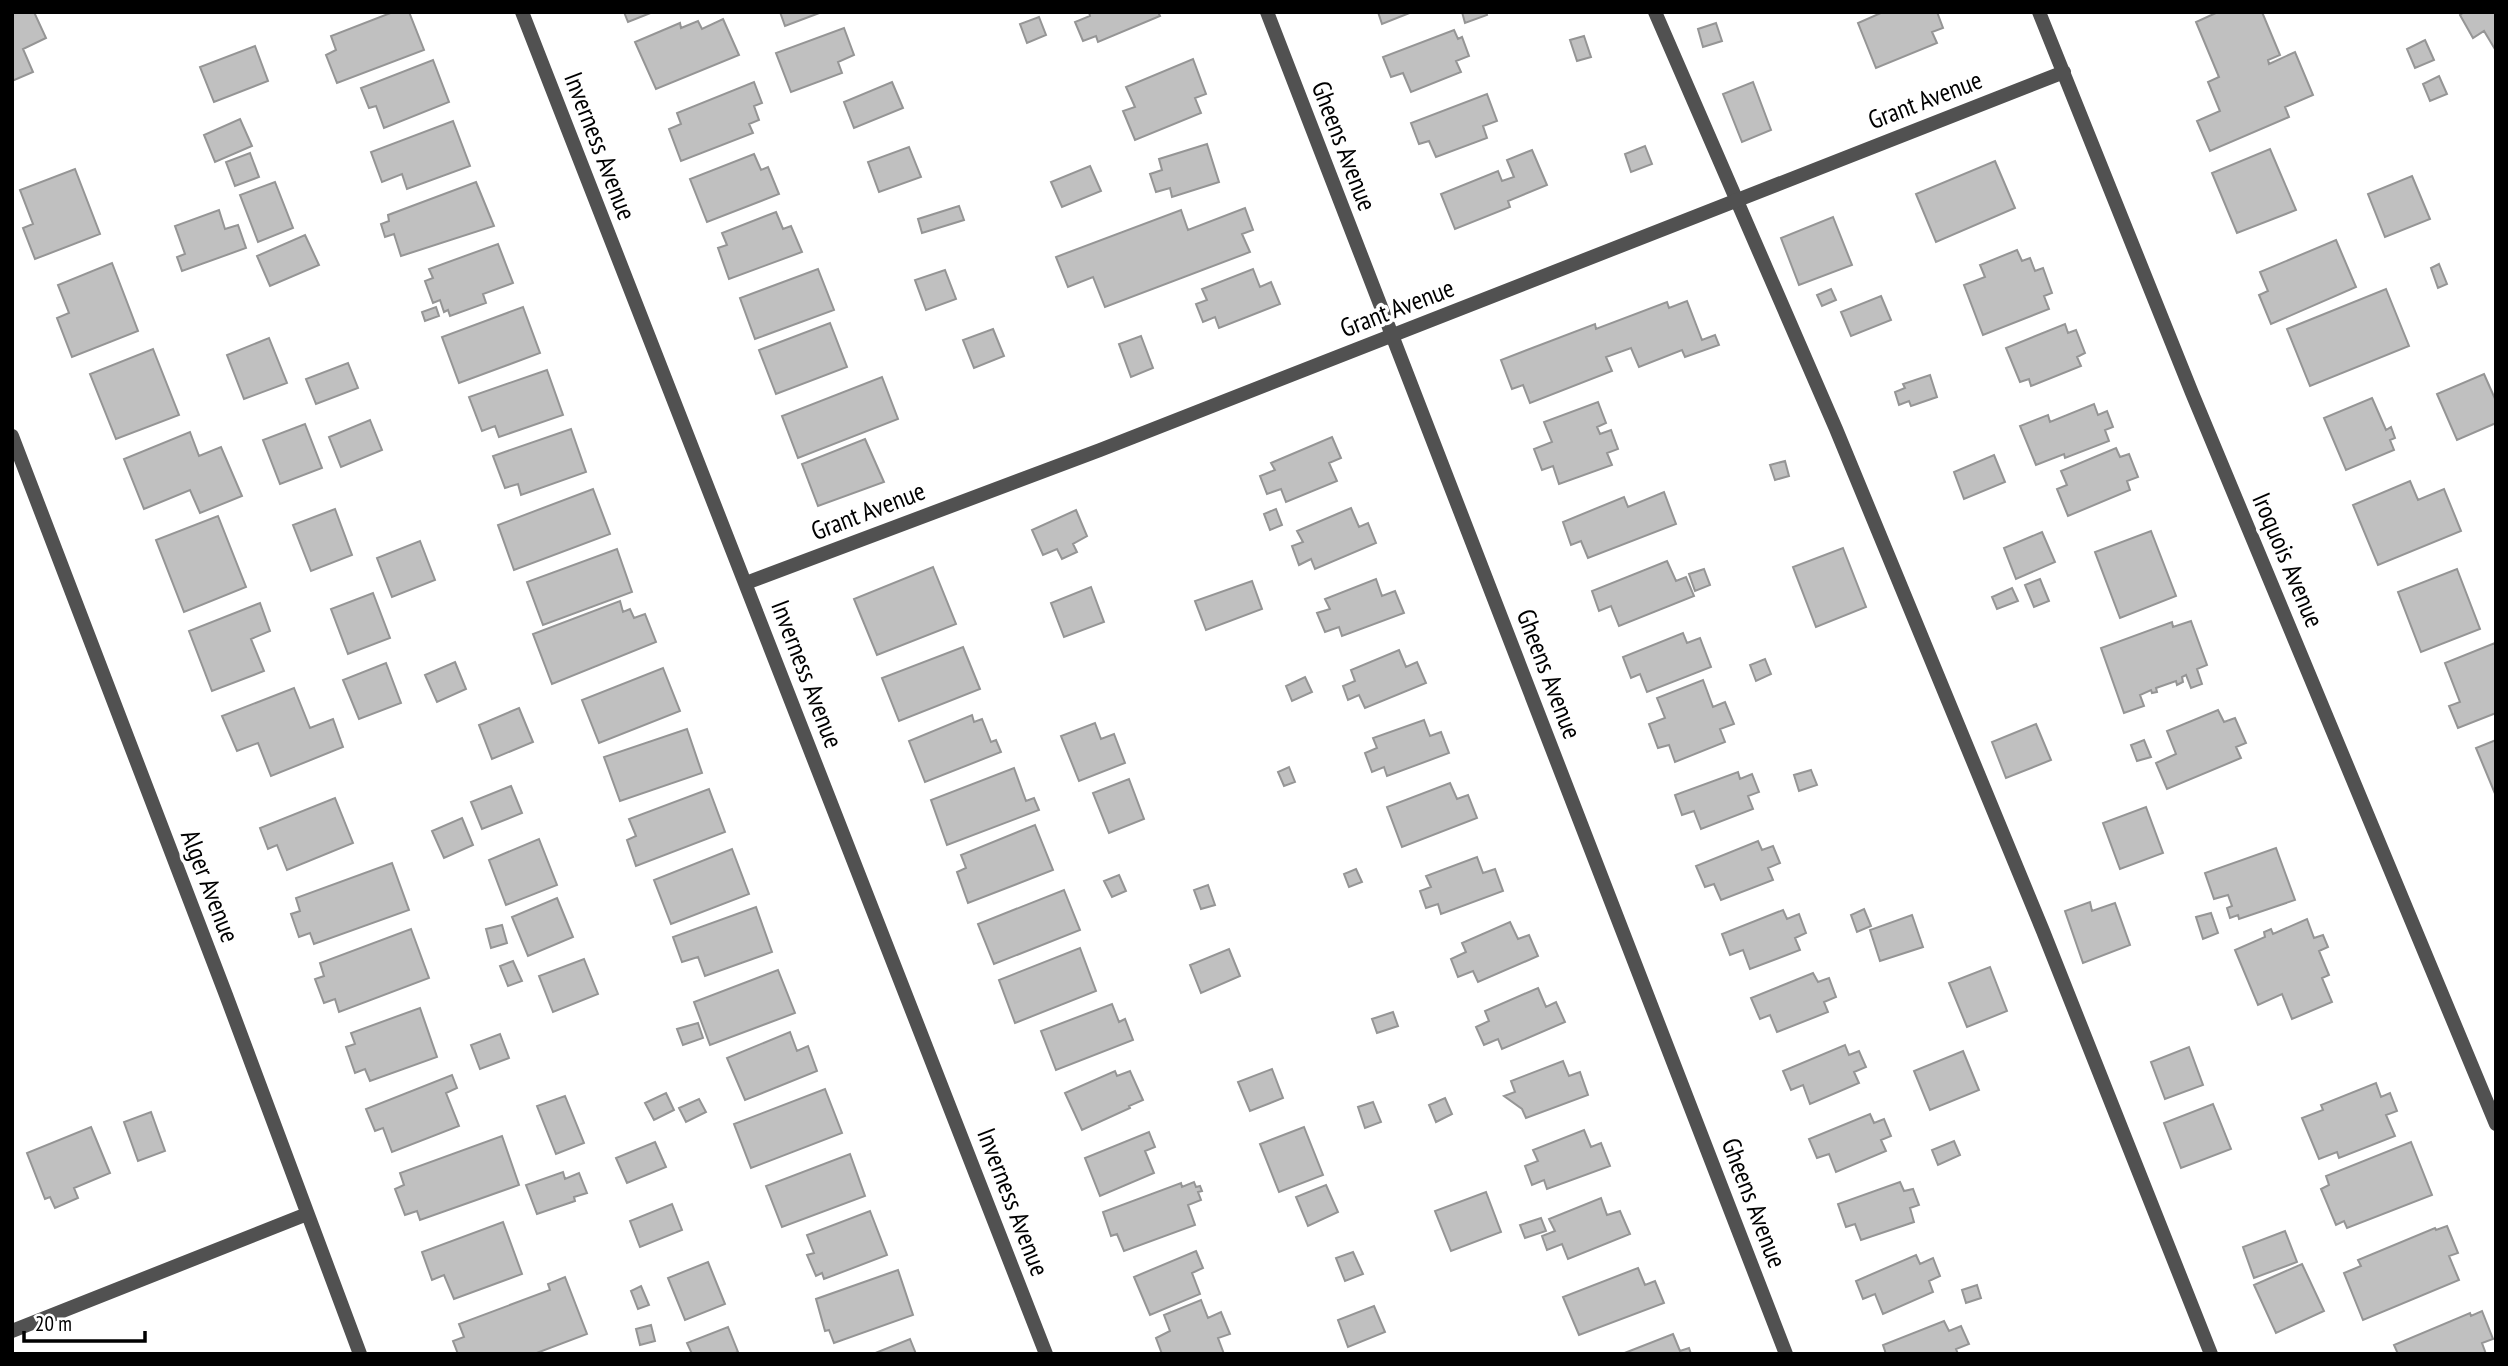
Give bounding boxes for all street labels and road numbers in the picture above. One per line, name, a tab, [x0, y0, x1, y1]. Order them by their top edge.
street label: Grant Avenue	[1863, 63, 1986, 136]
street label: Inverness Avenue	[557, 67, 644, 224]
street label: Gheens Avenue	[1305, 76, 1384, 215]
street label: Grant Avenue	[1335, 271, 1458, 344]
street label: Grant Avenue	[806, 474, 929, 547]
street label: Iroquois Avenue	[2245, 487, 2332, 632]
street label: Inverness Avenue	[764, 595, 851, 752]
street label: Gheens Avenue	[1510, 604, 1589, 743]
street label: Alger Avenue	[174, 825, 247, 947]
street label: Inverness Avenue	[970, 1123, 1057, 1280]
street label: Gheens Avenue	[1715, 1133, 1794, 1272]

